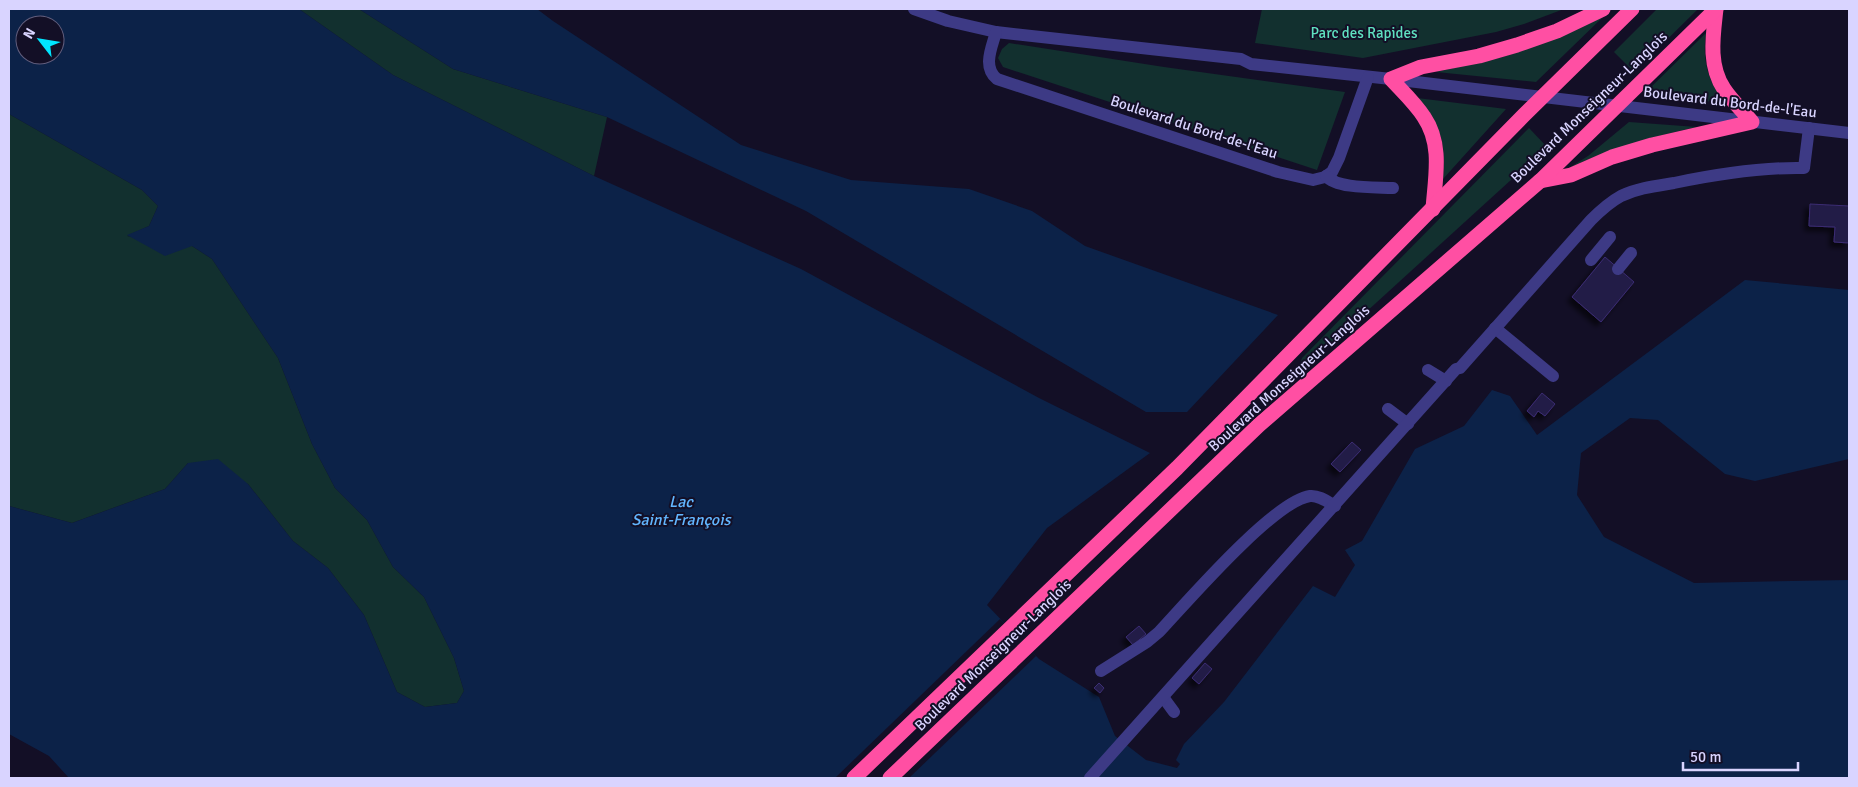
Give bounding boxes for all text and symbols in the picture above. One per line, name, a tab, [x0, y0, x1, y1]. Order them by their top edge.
north arrow	[15, 15, 65, 65]
park label: Parc des Rapides	[1310, 24, 1418, 42]
text: N	[19, 25, 39, 42]
street label: Boulevard Monseigneur-Langlois	[1507, 27, 1671, 187]
street label: Boulevard du Bord-de-l'Eau	[1642, 82, 1818, 122]
street label: Boulevard du Bord-de-l'Eau	[1108, 91, 1280, 163]
street label: Boulevard Monseigneur-Langlois	[1205, 301, 1374, 455]
water label: Lac Saint-François	[632, 492, 732, 530]
street label: Boulevard Monseigneur-Langlois	[911, 575, 1075, 735]
scale bar	[1683, 740, 1798, 772]
text: 50 m	[1690, 748, 1721, 766]

